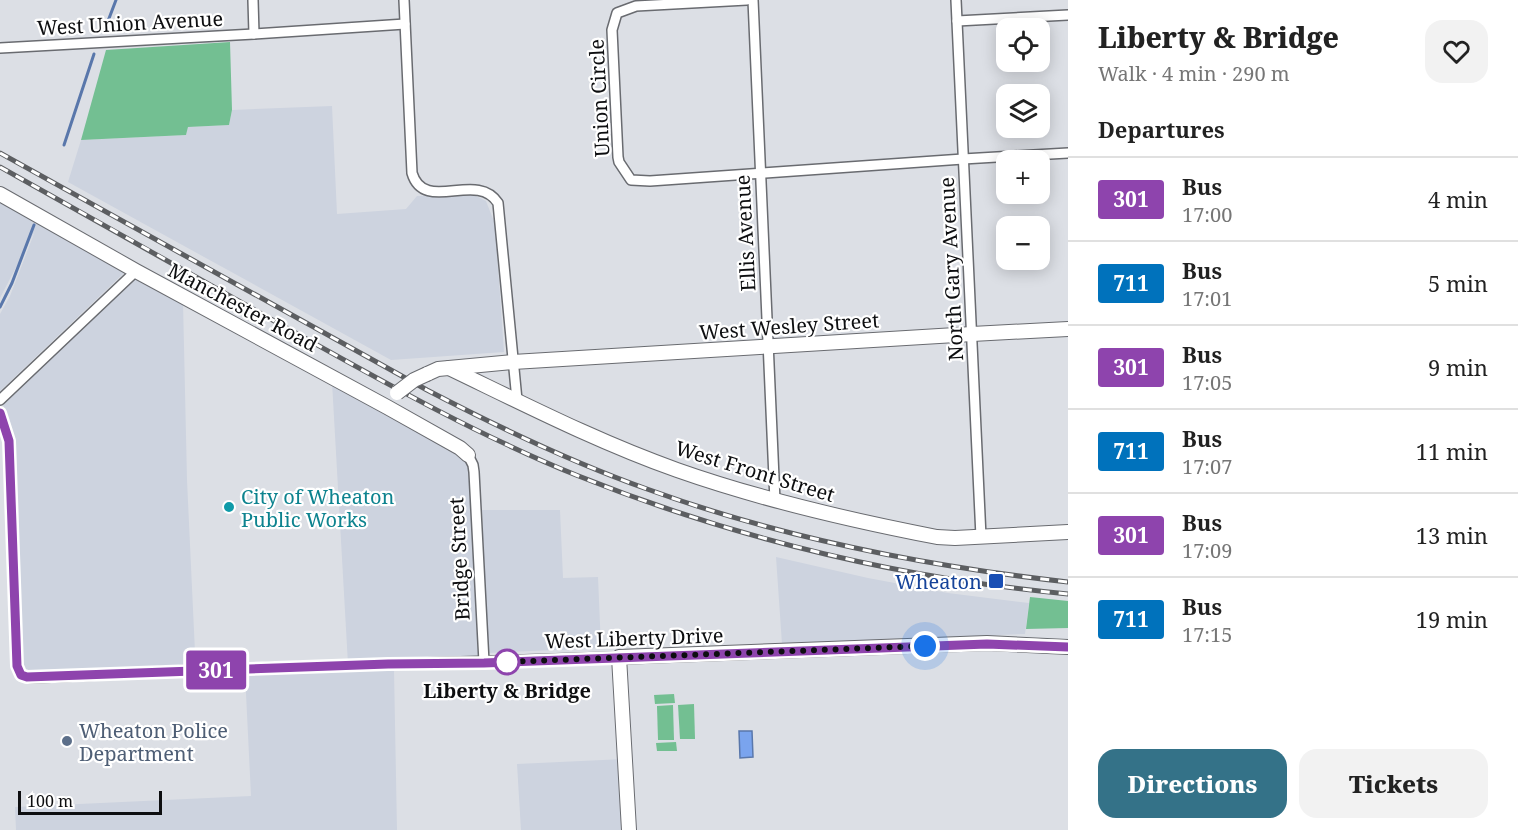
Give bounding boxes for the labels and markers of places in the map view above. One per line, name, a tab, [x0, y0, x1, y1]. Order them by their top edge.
place label: City of Wheaton Public Works	[241, 483, 395, 533]
marker: City of Wheaton Public Works	[222, 500, 236, 514]
place label: Wheaton	[895, 568, 982, 595]
marker: Wheaton	[987, 572, 1005, 590]
marker: Liberty & Bridge	[494, 649, 520, 675]
place label: Liberty & Bridge	[423, 677, 591, 704]
place label: Wheaton Police Department	[79, 717, 228, 767]
marker: Wheaton Police Department	[60, 734, 74, 748]

